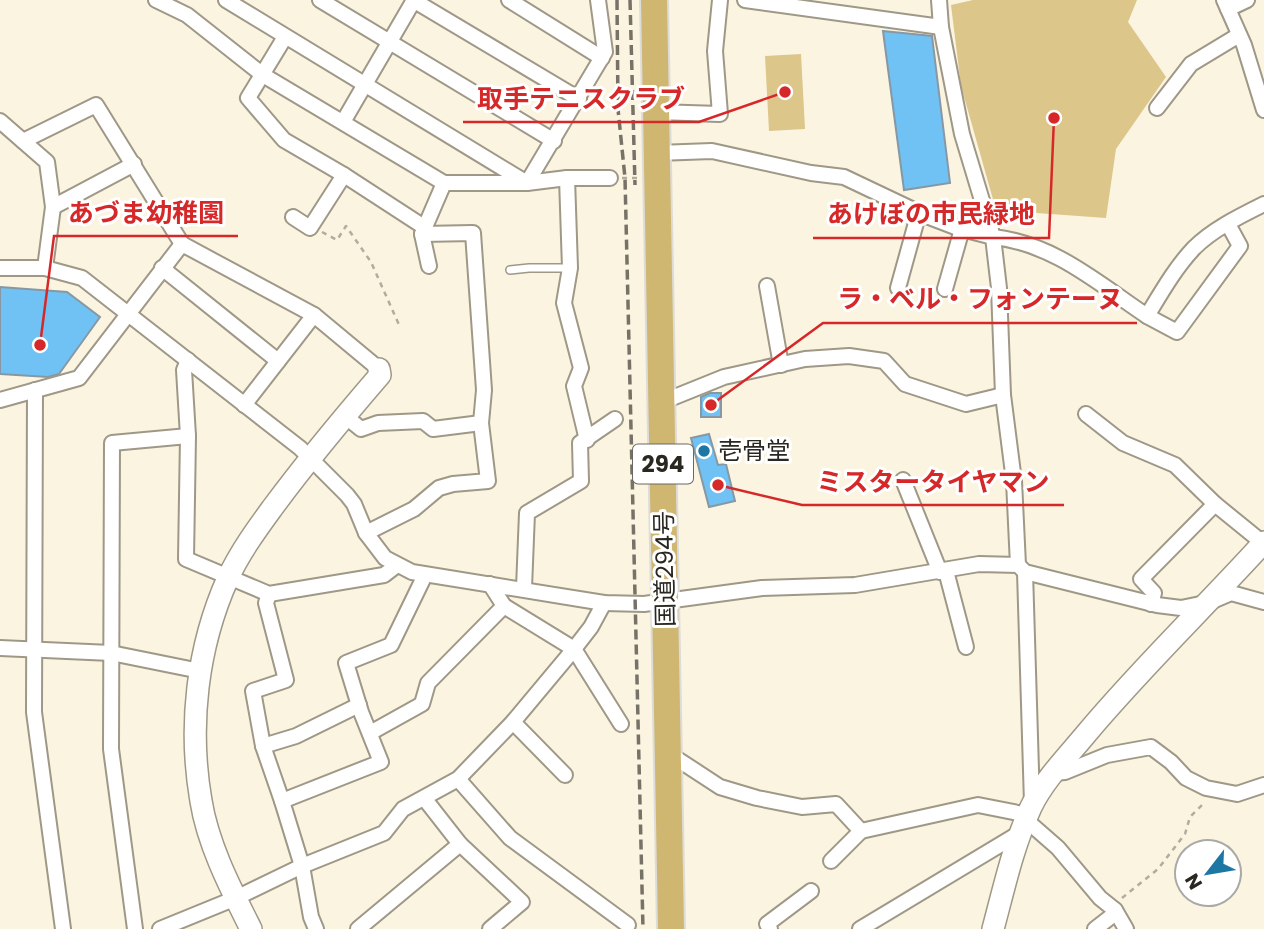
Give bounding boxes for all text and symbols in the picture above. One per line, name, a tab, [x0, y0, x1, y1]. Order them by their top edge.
callout: 取手テニスクラブ	[463, 75, 699, 122]
text: 取手テニスクラブ	[477, 81, 685, 117]
callout: あづま幼稚園	[54, 189, 238, 236]
callout: あけぼの市民緑地	[813, 191, 1049, 238]
text: あづま幼稚園	[68, 195, 224, 231]
text: あけぼの市民緑地	[827, 196, 1035, 232]
callout: ラ・ベル・フォンテーヌ	[823, 276, 1137, 323]
text: ラ・ベル・フォンテーヌ	[837, 281, 1123, 317]
place label: 壱骨堂	[718, 434, 790, 467]
marker: 壱骨堂	[696, 443, 712, 459]
road number: 294	[633, 445, 693, 484]
callout: ミスタータイヤマン	[802, 458, 1064, 505]
text: ミスタータイヤマン	[816, 464, 1050, 500]
street label: 国道294号	[647, 511, 682, 627]
north arrow	[1173, 838, 1243, 908]
text: N	[1179, 868, 1209, 895]

